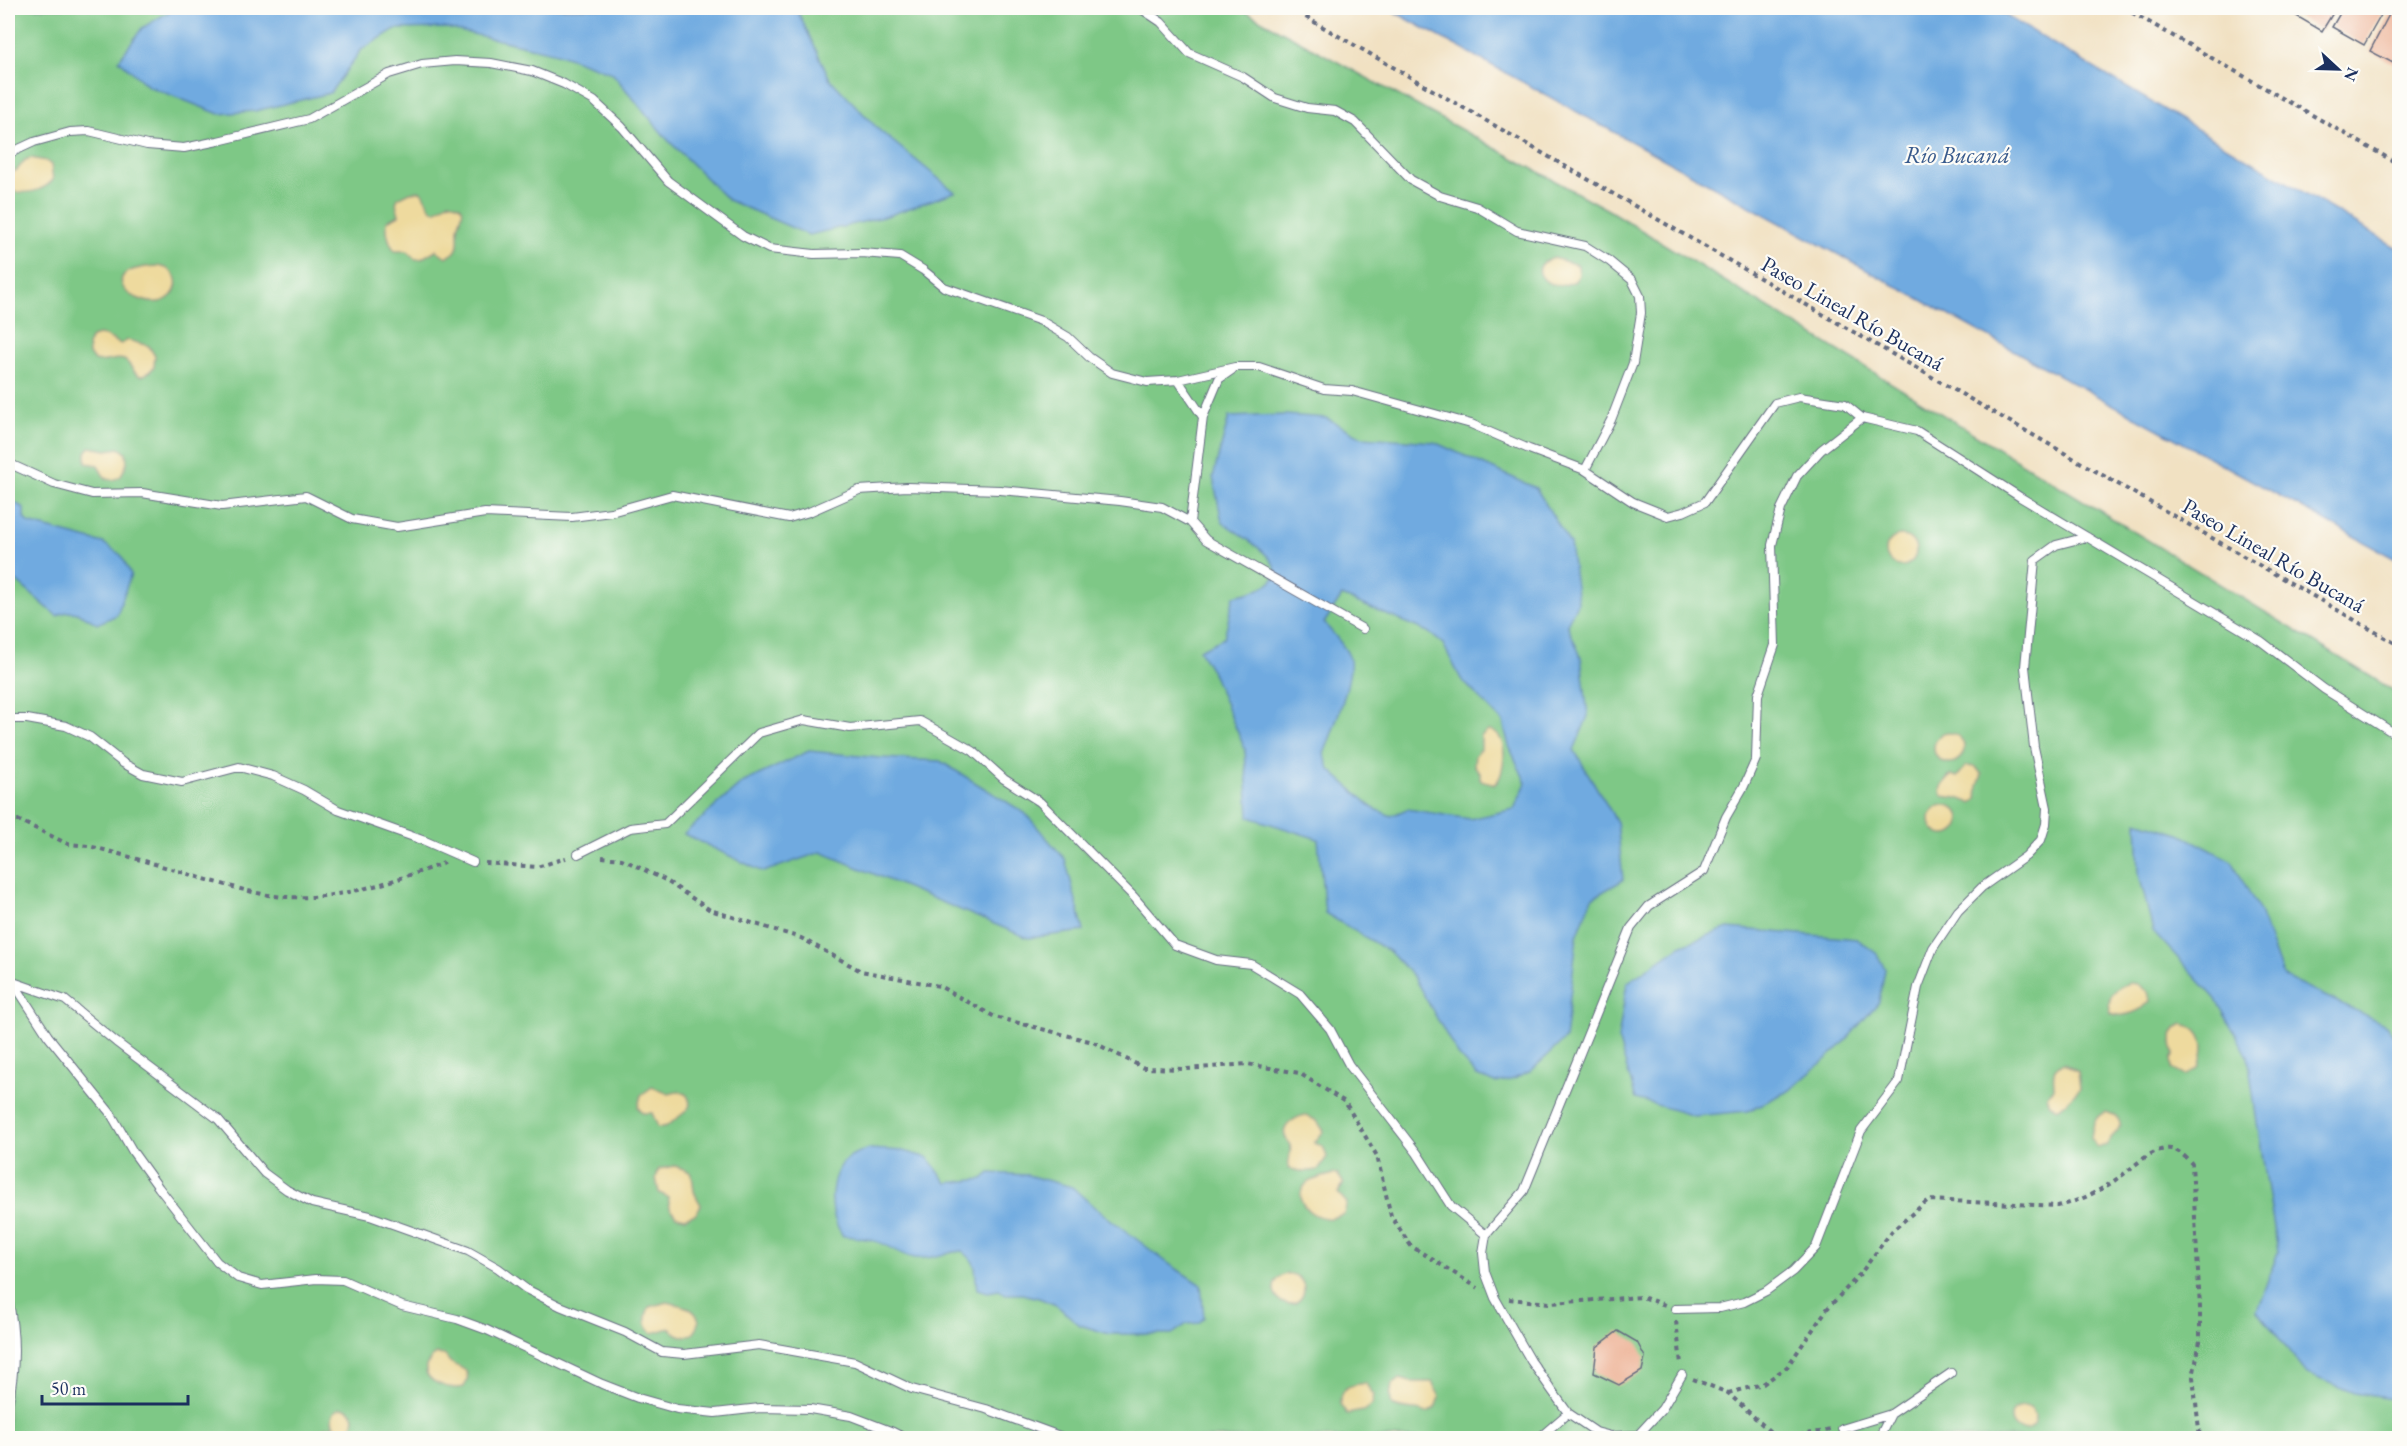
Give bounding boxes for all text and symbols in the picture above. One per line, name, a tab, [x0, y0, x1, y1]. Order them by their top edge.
north arrow	[2308, 39, 2368, 99]
text: N	[2339, 64, 2364, 84]
water label: Río Bucaná	[1904, 139, 2010, 170]
street label: Paseo Lineal Río Bucaná	[1756, 249, 1949, 378]
street label: Paseo Lineal Río Bucaná	[2177, 491, 2370, 620]
scale bar	[42, 1368, 188, 1406]
text: 50 m	[51, 1377, 86, 1400]

